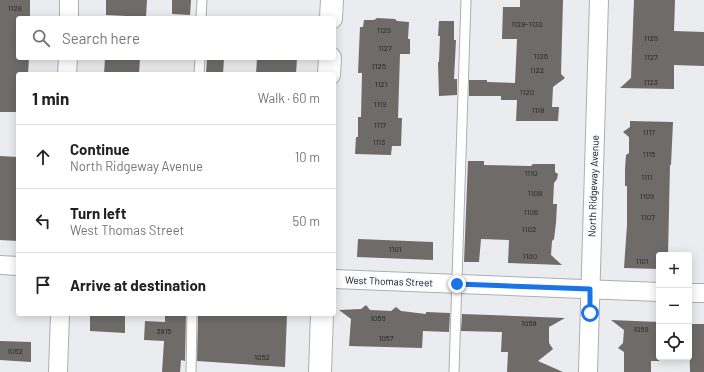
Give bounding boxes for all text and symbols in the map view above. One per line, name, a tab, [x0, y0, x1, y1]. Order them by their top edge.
house number: 1128	[8, 3, 22, 13]
search box	[16, 16, 336, 60]
house number: 1128-1130	[511, 19, 543, 29]
house number: 1129	[377, 25, 391, 35]
icon: search	[30, 27, 52, 49]
text: Search here	[62, 29, 140, 47]
house number: 1129	[644, 33, 658, 43]
house number: 1127	[378, 43, 392, 53]
house number: 1126	[534, 51, 548, 61]
house number: 1127	[644, 52, 658, 62]
house number: 1125	[372, 61, 386, 71]
house number: 1122	[530, 65, 544, 75]
house number: 1123	[644, 77, 658, 87]
house number: 1121	[375, 79, 387, 89]
house number: 1120	[520, 87, 534, 97]
text: 1 min	[32, 88, 69, 108]
text: Walk · 60 m	[258, 90, 320, 106]
house number: 1119	[374, 99, 386, 109]
house number: 1118	[532, 105, 544, 115]
house number: 1117	[374, 120, 386, 130]
house number: 1117	[643, 127, 655, 137]
street label: North Ridgeway Avenue	[585, 135, 601, 237]
house number: 1113	[373, 137, 385, 147]
text: Continue	[70, 140, 130, 158]
icon: ahead	[32, 146, 54, 168]
text: 10 m	[295, 149, 320, 165]
house number: 1115	[643, 149, 655, 159]
text: North Ridgeway Avenue	[70, 158, 203, 174]
house number: 1110	[525, 168, 537, 178]
house number: 1111	[641, 172, 653, 182]
house number: 1108	[528, 188, 542, 198]
house number: 1109	[640, 191, 654, 201]
text: Turn left	[70, 204, 126, 222]
house number: 1106	[524, 207, 538, 217]
icon: left	[32, 210, 54, 232]
house number: 1107	[641, 212, 655, 222]
text: 50 m	[293, 213, 320, 229]
text: West Thomas Street	[70, 222, 184, 238]
house number: 1102	[522, 224, 536, 234]
house number: 1101	[389, 244, 402, 254]
house number: 1100	[523, 251, 537, 261]
map controls	[656, 252, 692, 360]
button: +	[656, 252, 692, 288]
house number: 1101	[636, 256, 649, 266]
street label: West Thomas Street	[345, 273, 434, 289]
icon: arrive	[32, 274, 54, 296]
route end	[448, 275, 466, 293]
text: Arrive at destination	[70, 276, 206, 294]
button: −	[656, 288, 692, 324]
route start	[581, 304, 599, 322]
house number: 1059	[370, 313, 386, 323]
house number: 1058	[521, 318, 537, 328]
house number: 1059	[633, 324, 649, 334]
button: locate	[656, 324, 692, 360]
house number: 3815	[157, 326, 171, 336]
house number: 1057	[378, 333, 394, 343]
house number: 1052	[7, 346, 23, 356]
house number: 1052	[254, 352, 270, 362]

